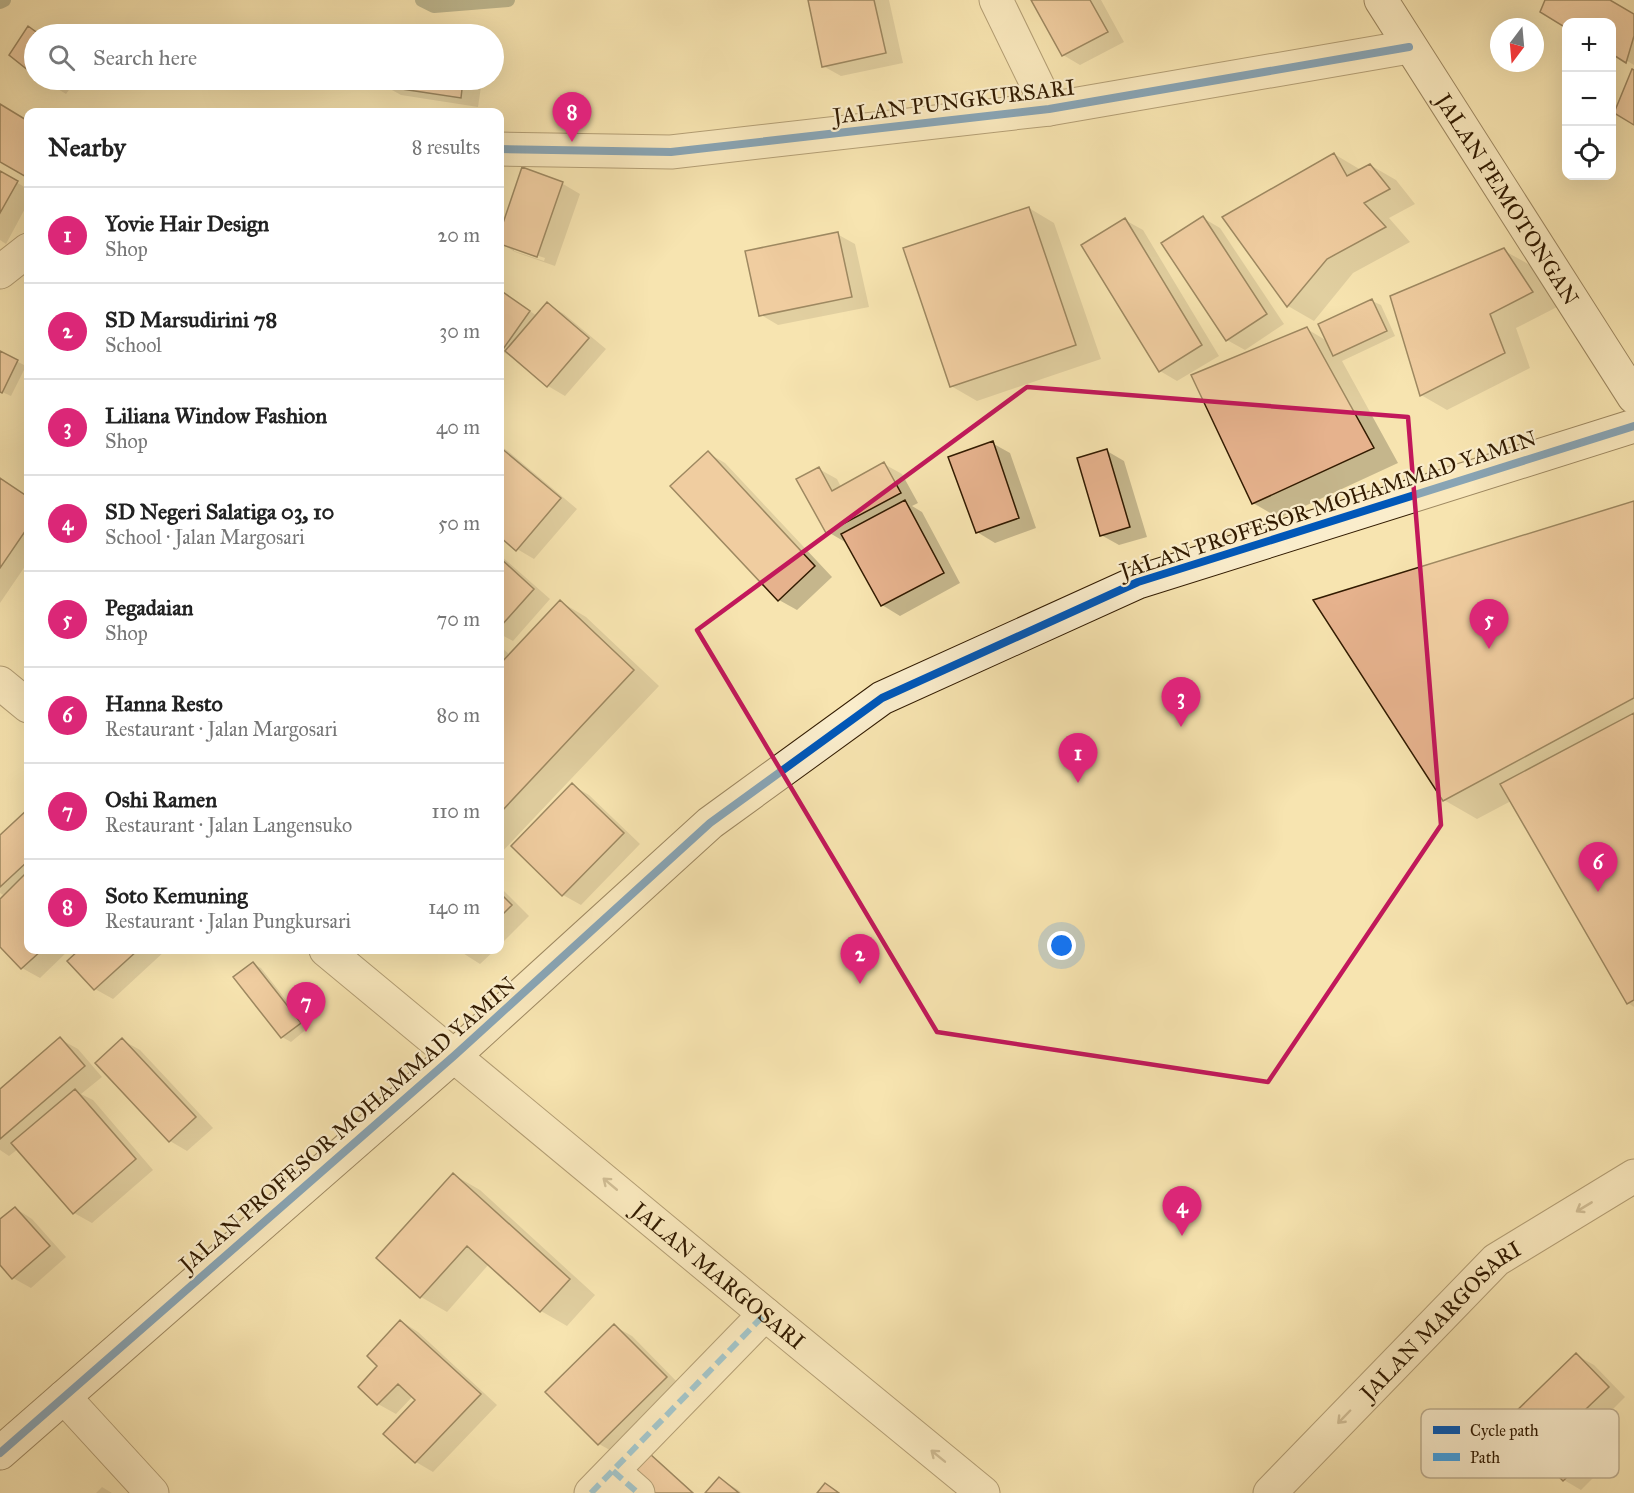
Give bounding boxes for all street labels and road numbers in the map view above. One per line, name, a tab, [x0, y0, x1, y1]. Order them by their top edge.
street label: JALAN PUNGKURSARI	[830, 73, 1077, 130]
street label: JALAN PEMOTONGAN	[1429, 87, 1585, 310]
street label: JALAN PROFESOR MOHAMMAD YAMIN	[1114, 424, 1540, 585]
street label: JALAN PROFESOR MOHAMMAD YAMIN	[172, 971, 521, 1279]
street label: JALAN MARGOSARI	[625, 1195, 810, 1355]
street label: JALAN MARGOSARI	[1353, 1235, 1526, 1407]

